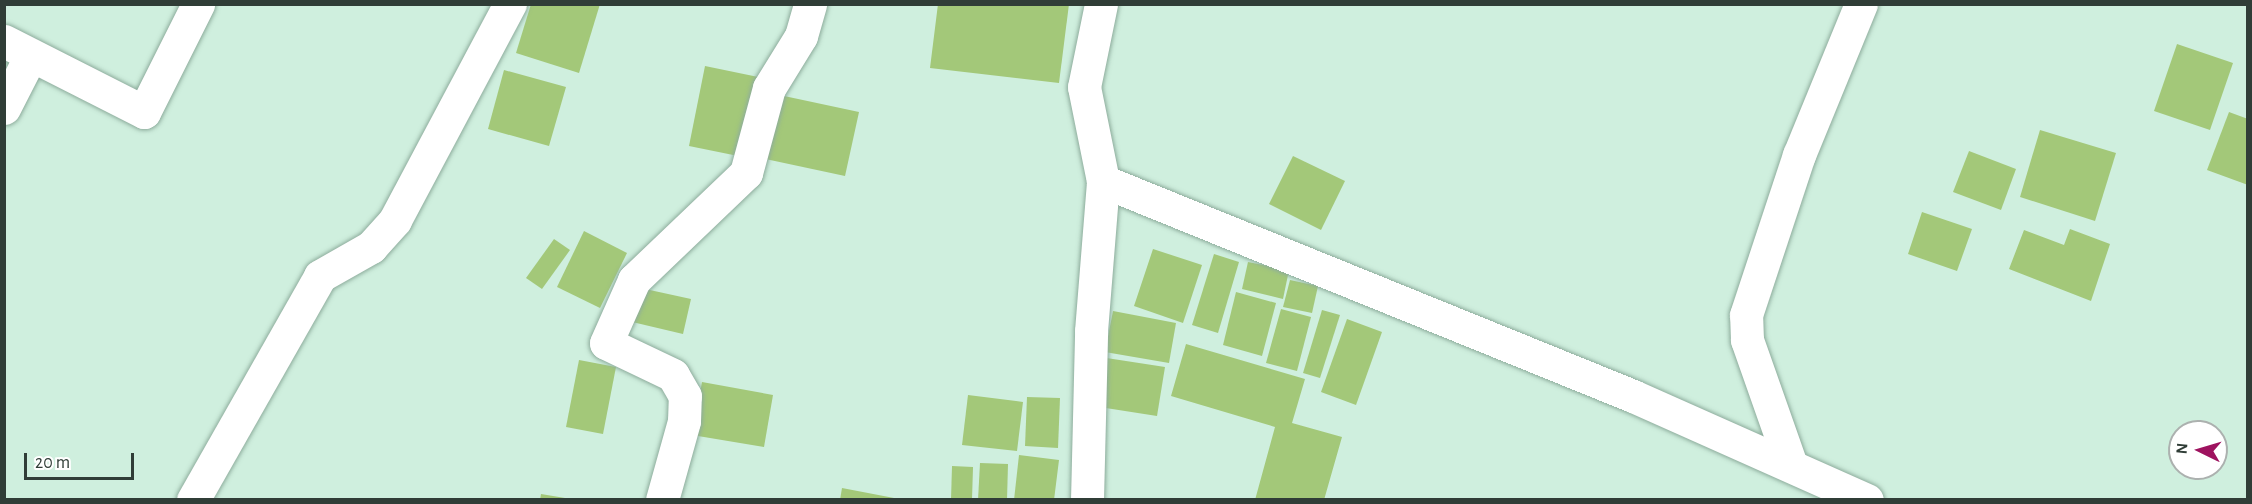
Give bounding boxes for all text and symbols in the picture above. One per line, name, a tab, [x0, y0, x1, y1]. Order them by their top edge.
north arrow	[2168, 420, 2228, 480]
scale bar	[27, 441, 136, 479]
text: N	[2174, 442, 2191, 455]
text: 20 m	[35, 454, 70, 472]

